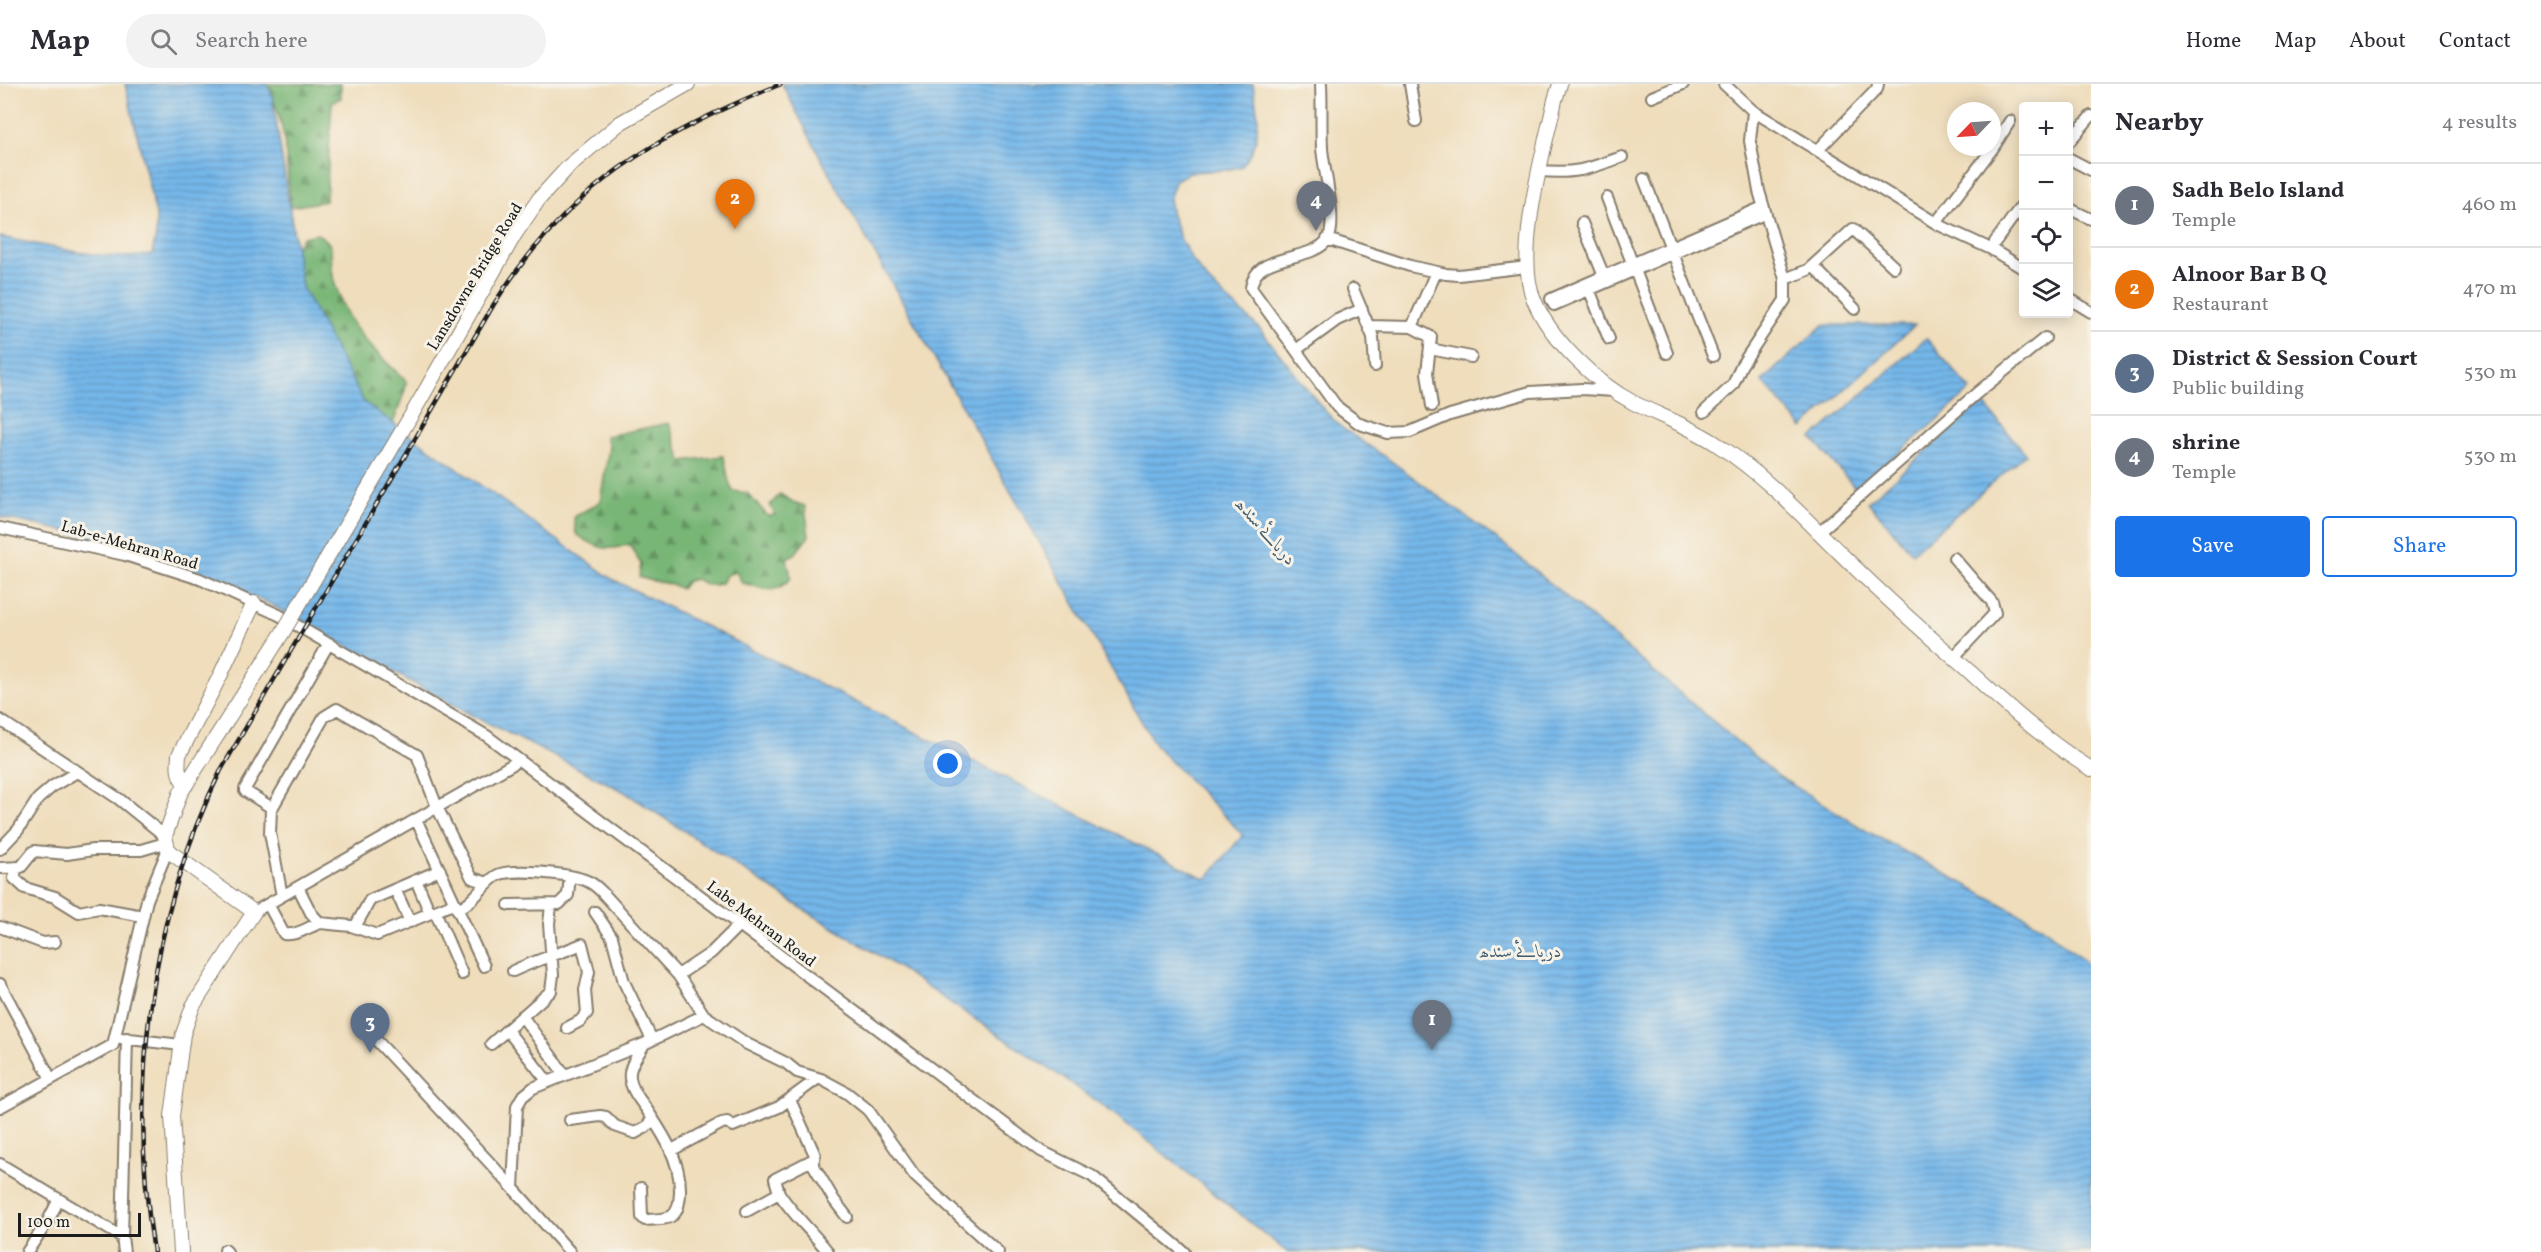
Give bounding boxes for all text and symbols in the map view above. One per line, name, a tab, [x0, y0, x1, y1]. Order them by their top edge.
search box	[126, 14, 546, 68]
text: Map	[30, 22, 90, 61]
icon: search	[147, 25, 180, 58]
text: Search here	[195, 26, 308, 57]
text: Home	[2186, 27, 2241, 56]
text: Map	[2274, 27, 2316, 56]
text: About	[2349, 27, 2406, 56]
text: Contact	[2439, 27, 2511, 56]
north arrow	[1947, 102, 2001, 156]
map controls	[2019, 102, 2073, 318]
button: +	[2019, 102, 2073, 156]
text: Nearby	[2115, 105, 2204, 141]
text: 4 results	[2442, 109, 2517, 137]
button: −	[2019, 156, 2073, 210]
text: Sadh Belo Island	[2172, 176, 2345, 207]
pin: 2	[716, 180, 754, 229]
pin: 4	[1296, 182, 1336, 231]
text: 1	[2130, 191, 2139, 219]
text: 460 m	[2461, 191, 2517, 219]
street label: Lansdowne Bridge Road	[423, 199, 529, 355]
text: Temple	[2172, 207, 2236, 235]
button: locate	[2019, 210, 2073, 264]
text: Alnoor Bar B Q	[2172, 260, 2326, 291]
button: layers	[2019, 264, 2073, 318]
text: 2	[2129, 275, 2140, 303]
text: 470 m	[2462, 275, 2517, 303]
text: Restaurant	[2172, 291, 2269, 319]
text: District & Session Court	[2172, 344, 2418, 375]
text: 3	[2129, 359, 2140, 387]
text: 530 m	[2464, 359, 2517, 387]
text: Public building	[2172, 375, 2304, 403]
text: shrine	[2172, 428, 2240, 459]
text: 4	[2128, 443, 2141, 471]
text: 530 m	[2464, 443, 2517, 471]
text: Temple	[2172, 459, 2236, 487]
water label: دریائے سندھ	[1228, 492, 1302, 572]
street label: Lab-e-Mehran Road	[58, 516, 201, 576]
button: Save	[2115, 516, 2310, 577]
button: Share	[2322, 516, 2517, 577]
your location	[933, 749, 962, 778]
street label: Labe Mehran Road	[702, 876, 820, 973]
water label: دریائے سندھ	[1478, 939, 1562, 965]
pin: 1	[1412, 1000, 1452, 1050]
pin: 3	[350, 1004, 389, 1053]
scale bar	[18, 1210, 141, 1238]
text: 100 m	[27, 1212, 70, 1234]

